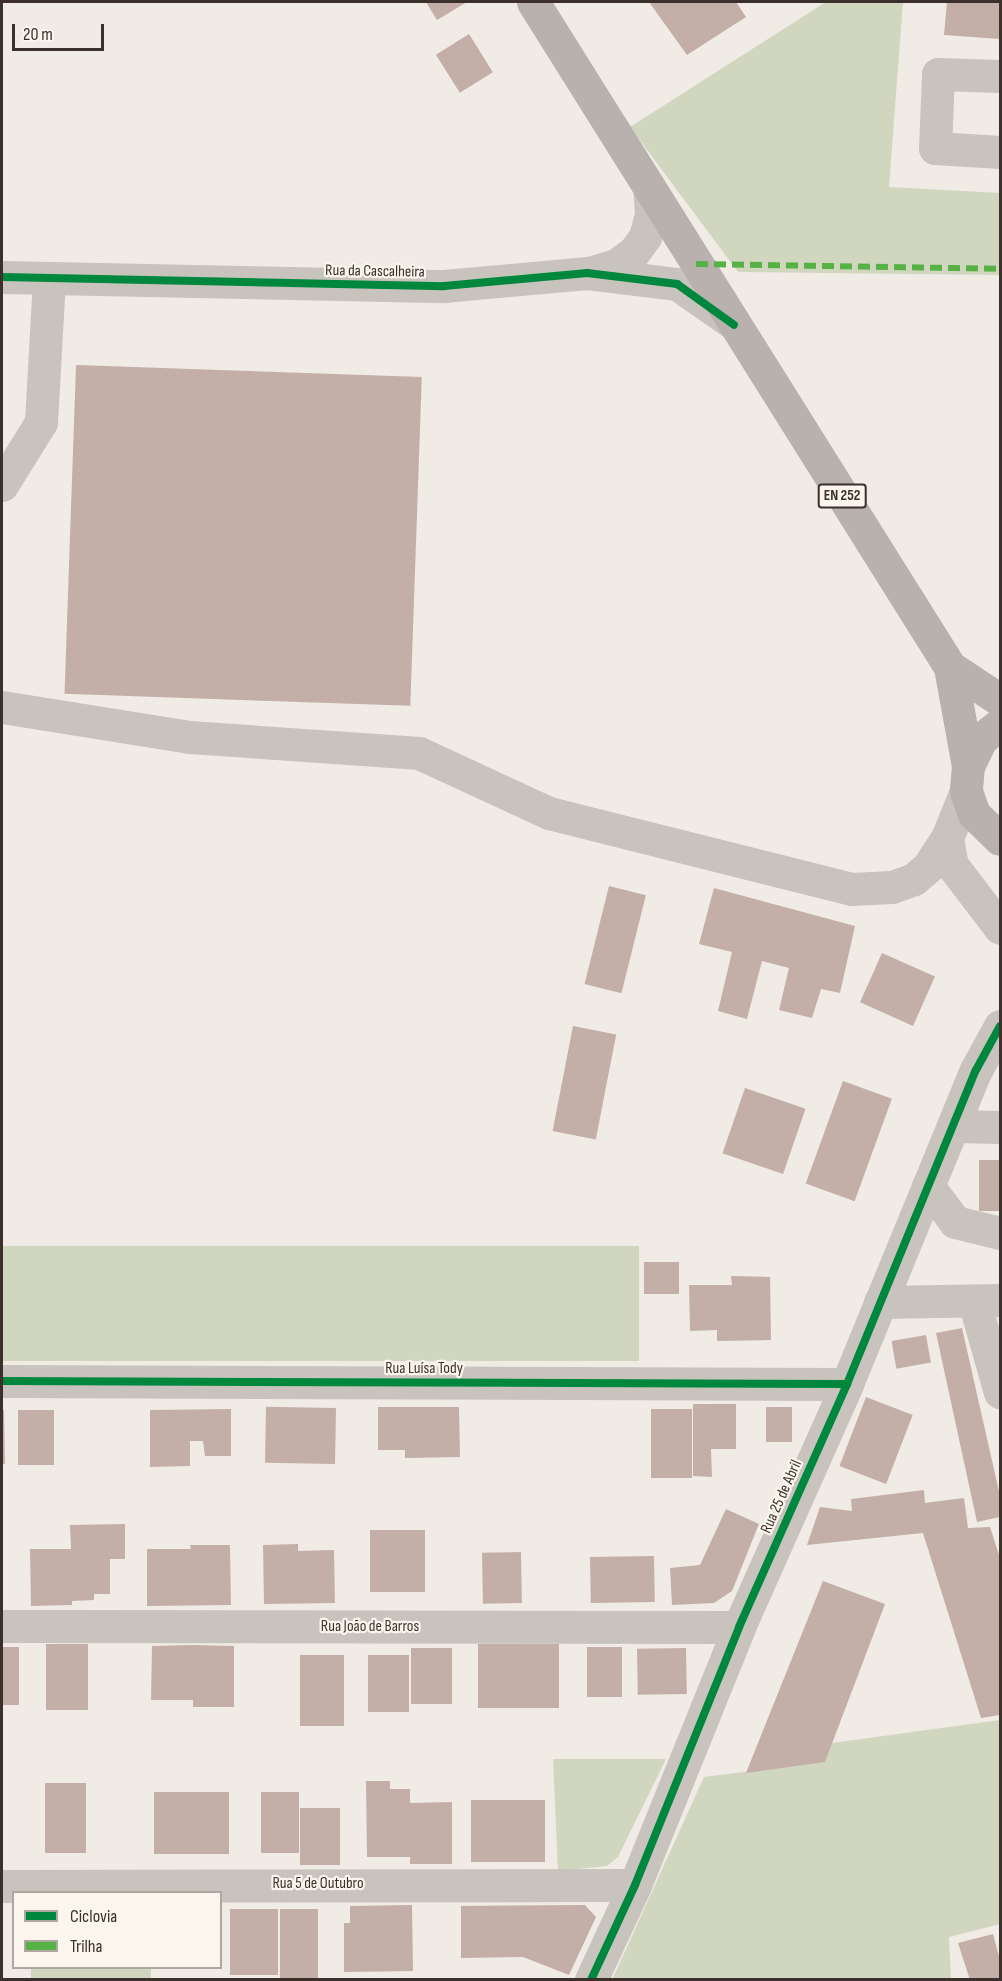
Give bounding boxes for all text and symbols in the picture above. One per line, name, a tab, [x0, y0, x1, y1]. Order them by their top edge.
scale bar	[15, 12, 106, 50]
text: 20 m	[23, 24, 53, 45]
street label: Rua da Cascalheira	[325, 262, 425, 282]
road number: EN 252	[816, 484, 868, 508]
street label: Rua Luísa Tody	[385, 1359, 463, 1379]
street label: Rua 25 de Abril	[757, 1457, 807, 1537]
street label: Rua João de Barros	[321, 1617, 419, 1637]
street label: Rua 5 de Outubro	[272, 1874, 364, 1894]
legend	[12, 1891, 222, 1969]
text: Ciclovia	[70, 1906, 117, 1927]
text: Trilha	[70, 1936, 102, 1957]

